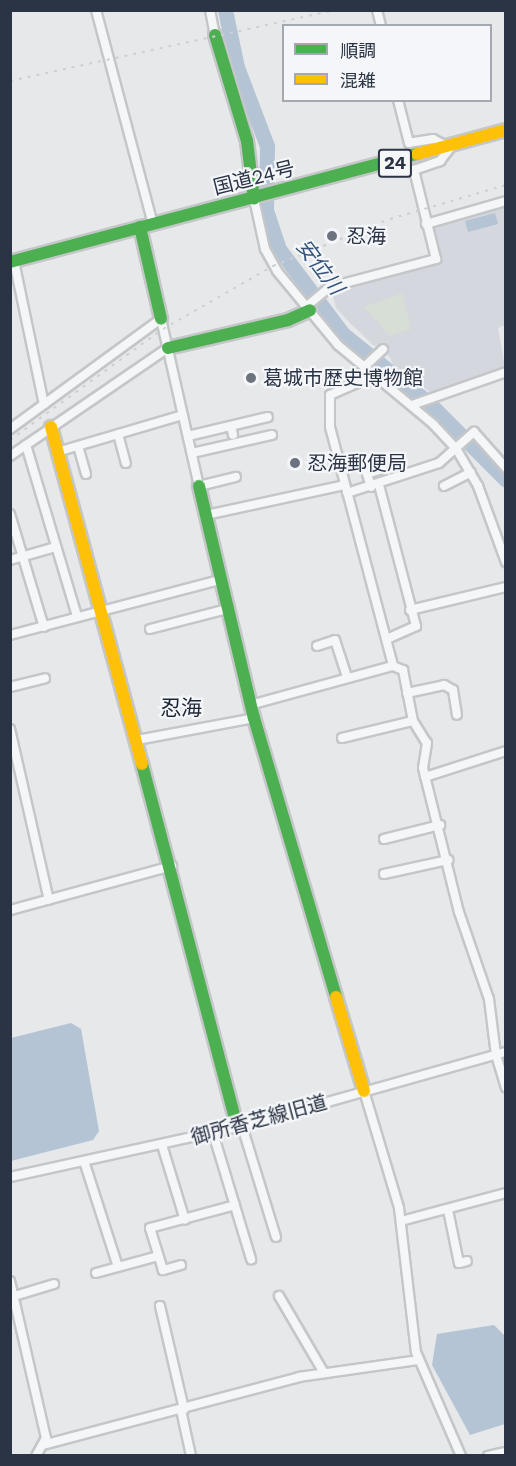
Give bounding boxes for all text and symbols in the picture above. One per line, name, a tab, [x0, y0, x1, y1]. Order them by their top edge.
legend	[282, 24, 492, 102]
text: 順調	[340, 40, 376, 61]
text: 混雑	[340, 70, 376, 91]
road number: 24	[377, 148, 413, 178]
street label: 国道24号	[211, 156, 297, 200]
place label: 忍海	[346, 224, 386, 248]
marker: 忍海	[323, 227, 341, 245]
water label: 安位川	[291, 234, 349, 300]
place label: 葛城市歴史博物館	[263, 366, 423, 390]
marker: 葛城市歴史博物館	[244, 371, 258, 385]
place label: 忍海郵便局	[307, 451, 407, 475]
marker: 忍海郵便局	[288, 456, 302, 470]
district label: 忍海	[160, 695, 202, 721]
street label: 御所香芝線旧道	[188, 1090, 330, 1150]

